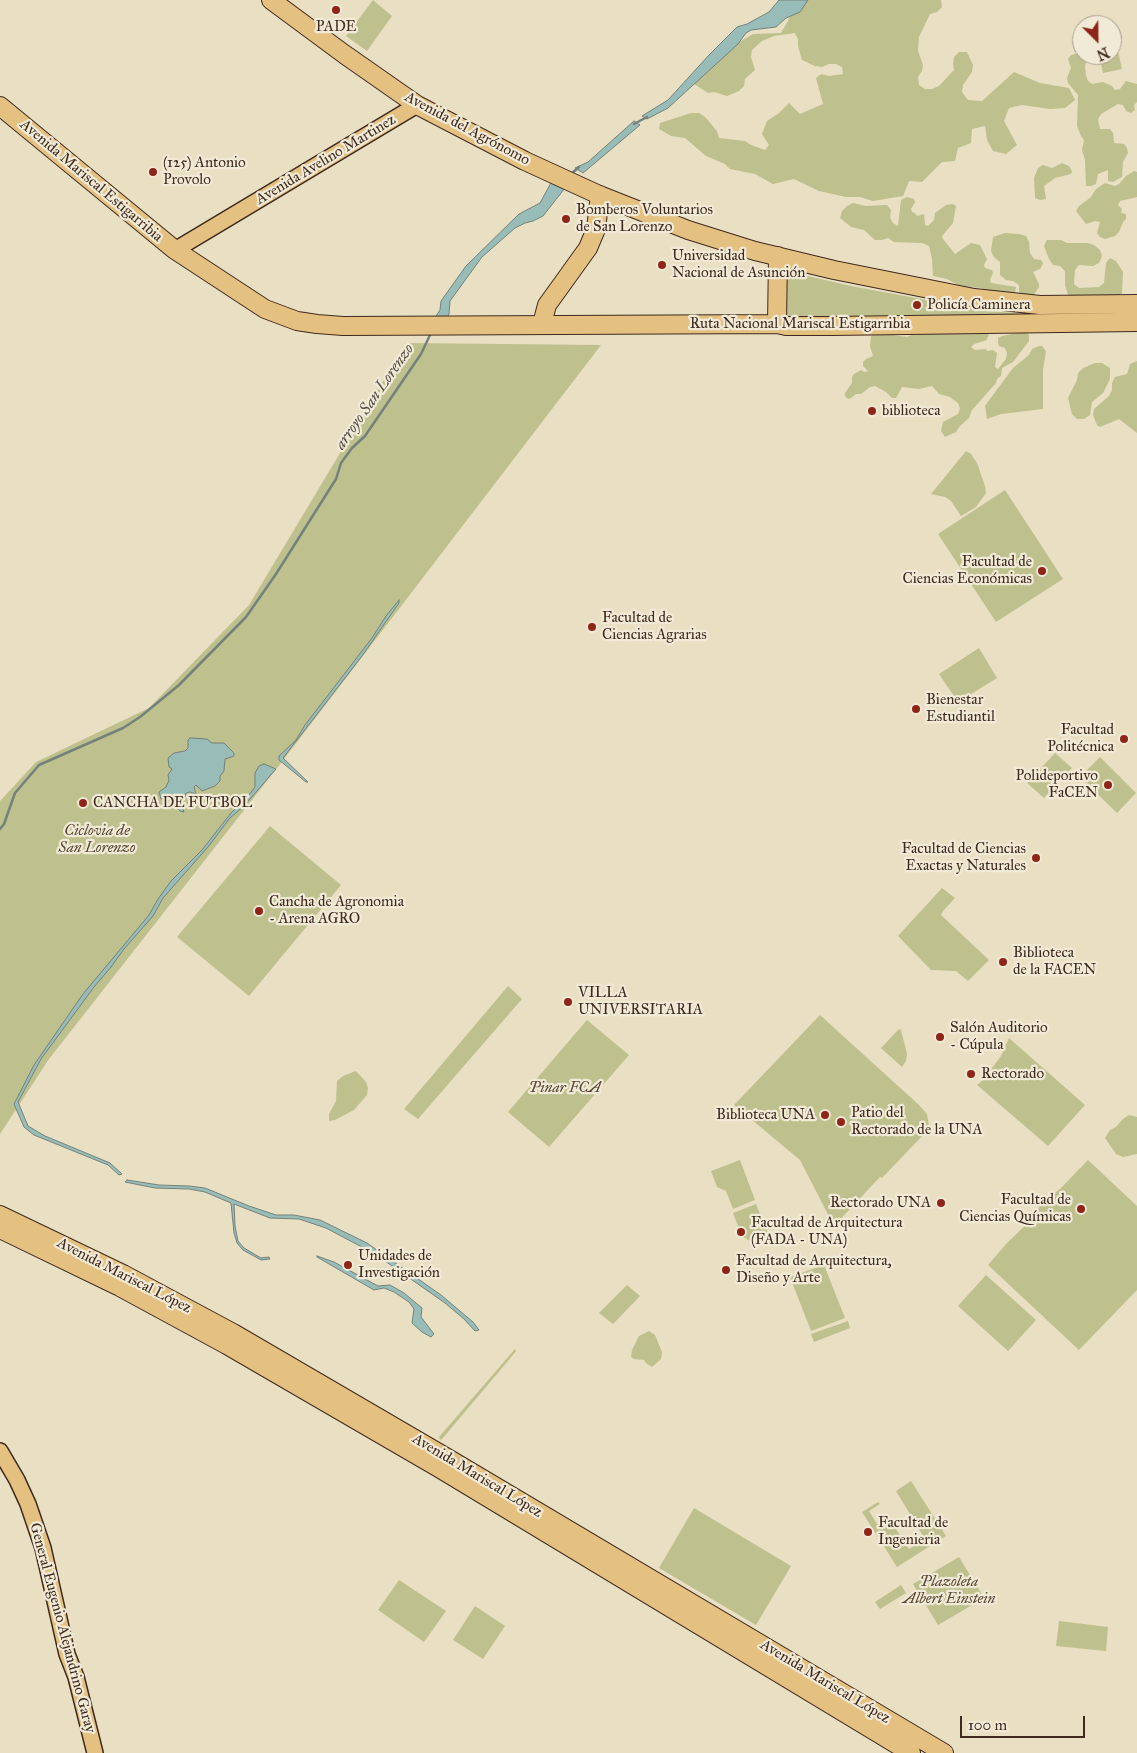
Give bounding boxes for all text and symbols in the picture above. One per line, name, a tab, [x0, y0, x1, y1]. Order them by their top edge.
marker: PADE	[330, 4, 342, 16]
north arrow	[1072, 15, 1122, 65]
place label: PADE	[316, 18, 356, 36]
text: N	[1094, 43, 1111, 63]
street label: Avenida del Agrónomo	[401, 88, 533, 170]
street label: Avenida Avelino Martinez	[253, 111, 399, 209]
street label: Avenida Mariscal Estigarribia	[16, 116, 166, 246]
place label: (125) Antonio Provolo	[163, 154, 246, 189]
marker: (125) Antonio Provolo	[147, 166, 159, 178]
place label: Bomberos Voluntarios de San Lorenzo	[576, 201, 713, 236]
marker: Bomberos Voluntarios de San Lorenzo	[560, 213, 572, 225]
place label: Universidad Nacional de Asunción	[672, 247, 805, 282]
marker: Universidad Nacional de Asunción	[656, 259, 668, 271]
place label: Policía Caminera	[927, 296, 1031, 314]
marker: Policía Caminera	[911, 299, 923, 311]
street label: Ruta Nacional Mariscal Estigarribia	[690, 315, 910, 333]
water label: arroyo San Lorenzo	[331, 340, 419, 454]
place label: biblioteca	[882, 402, 941, 420]
marker: biblioteca	[866, 405, 878, 417]
place label: Facultad de Ciencias Económicas	[903, 553, 1032, 588]
marker: Facultad de Ciencias Económicas	[1036, 565, 1048, 577]
place label: Facultad de Ciencias Agrarias	[602, 609, 707, 644]
marker: Facultad de Ciencias Agrarias	[586, 621, 598, 633]
place label: Bienestar Estudiantil	[926, 691, 995, 726]
marker: Bienestar Estudiantil	[910, 703, 922, 715]
place label: Facultad Politécnica	[1047, 721, 1114, 756]
marker: Facultad Politécnica	[1118, 733, 1130, 745]
place label: Polideportivo FaCEN	[1015, 767, 1098, 802]
marker: Polideportivo FaCEN	[1102, 779, 1114, 791]
place label: CANCHA DE FUTBOL	[93, 794, 252, 812]
marker: CANCHA DE FUTBOL	[77, 797, 89, 809]
park label: Ciclovia de San Lorenzo	[58, 822, 136, 857]
place label: Facultad de Ciencias Exactas y Naturales	[902, 840, 1026, 875]
marker: Facultad de Ciencias Exactas y Naturales	[1030, 852, 1042, 864]
place label: Cancha de Agronomia - Arena AGRO	[269, 893, 404, 928]
marker: Cancha de Agronomia - Arena AGRO	[253, 905, 265, 917]
place label: Biblioteca de la FACEN	[1013, 944, 1096, 979]
marker: Biblioteca de la FACEN	[997, 956, 1009, 968]
place label: VILLA UNIVERSITARIA	[578, 984, 703, 1019]
marker: VILLA UNIVERSITARIA	[562, 996, 574, 1008]
place label: Salón Auditorio - Cúpula	[950, 1019, 1048, 1054]
marker: Salón Auditorio - Cúpula	[934, 1031, 946, 1043]
place label: Rectorado	[981, 1065, 1044, 1083]
marker: Rectorado	[965, 1068, 977, 1080]
park label: Pinar FCA	[529, 1079, 601, 1097]
place label: Patio del Rectorado de la UNA	[851, 1104, 983, 1139]
place label: Biblioteca UNA	[716, 1106, 815, 1124]
marker: Biblioteca UNA	[819, 1109, 831, 1121]
marker: Patio del Rectorado de la UNA	[835, 1116, 847, 1128]
place label: Facultad de Ciencias Químicas	[959, 1191, 1071, 1226]
place label: Rectorado UNA	[830, 1194, 931, 1212]
marker: Rectorado UNA	[935, 1197, 947, 1209]
marker: Facultad de Ciencias Químicas	[1075, 1203, 1087, 1215]
place label: Facultad de Arquitectura (FADA - UNA)	[751, 1214, 903, 1249]
marker: Facultad de Arquitectura (FADA - UNA)	[735, 1226, 747, 1238]
street label: Avenida Mariscal López	[54, 1234, 194, 1318]
place label: Unidades de Investigación	[358, 1247, 440, 1282]
place label: Facultad de Arquitectura, Diseño y Arte	[736, 1252, 892, 1287]
marker: Unidades de Investigación	[342, 1259, 354, 1271]
marker: Facultad de Arquitectura, Diseño y Arte	[720, 1264, 732, 1276]
street label: Avenida Mariscal López	[409, 1430, 545, 1522]
place label: Facultad de Ingenieria	[878, 1514, 948, 1549]
street label: General Eugenio Alejandrino Garay	[25, 1521, 99, 1735]
marker: Facultad de Ingenieria	[862, 1526, 874, 1538]
park label: Plazoleta Albert Einstein	[903, 1573, 995, 1608]
street label: Avenida Mariscal López	[757, 1636, 893, 1728]
scale bar	[962, 1706, 1087, 1738]
text: 100 m	[968, 1716, 1007, 1734]

